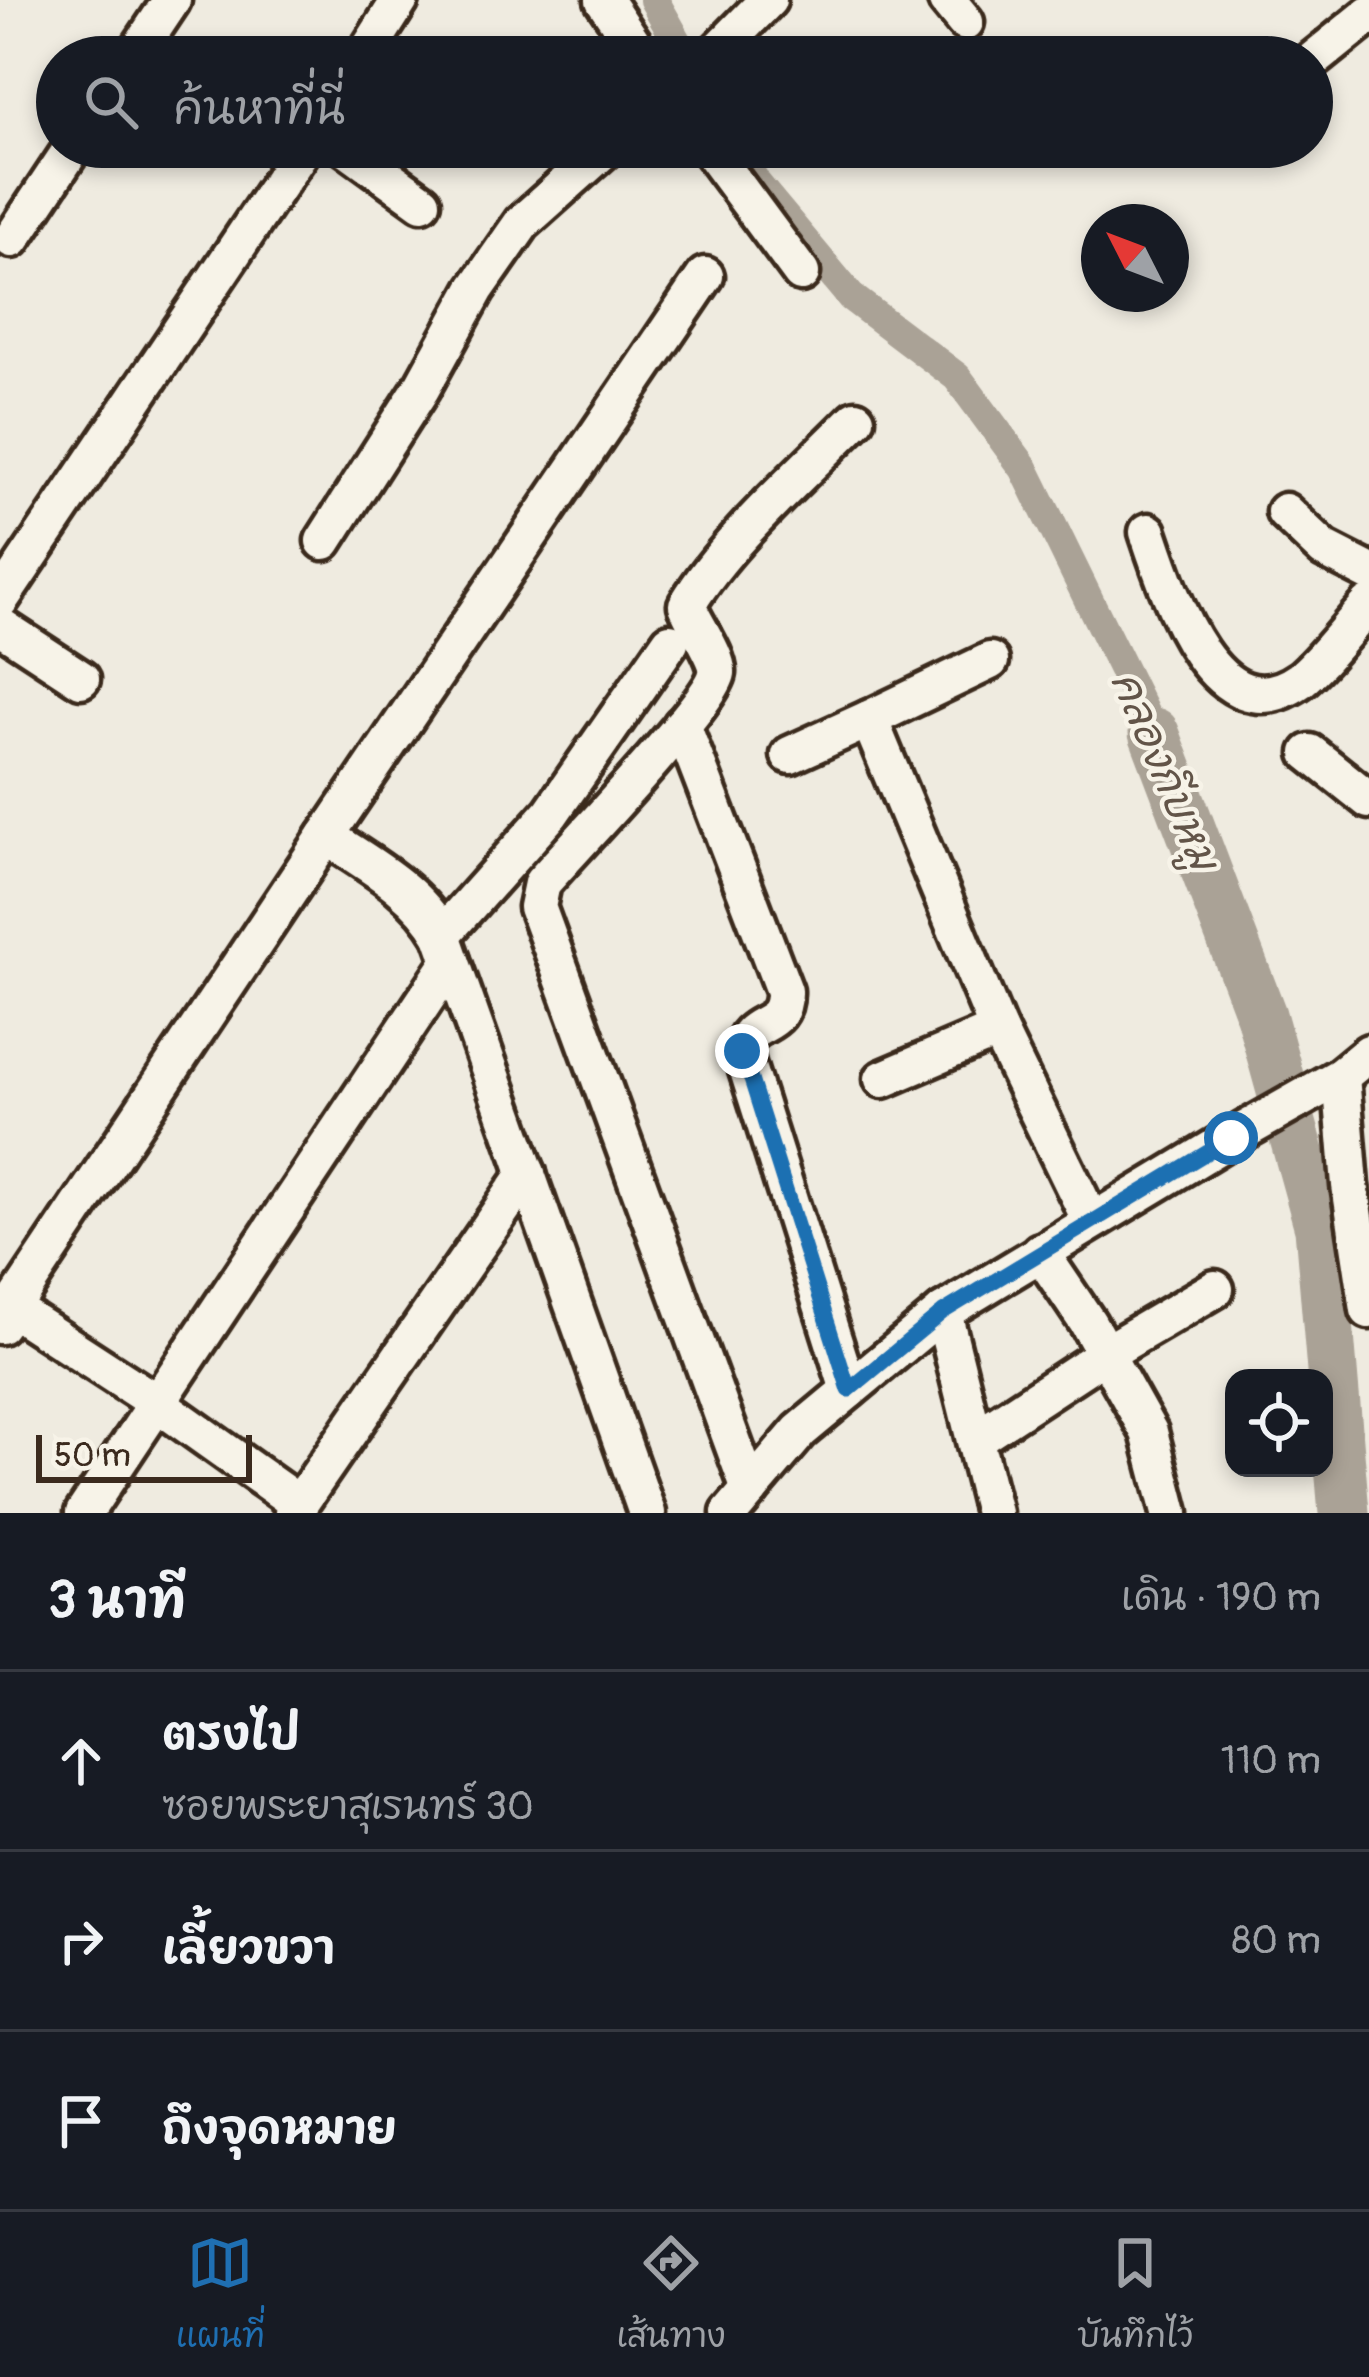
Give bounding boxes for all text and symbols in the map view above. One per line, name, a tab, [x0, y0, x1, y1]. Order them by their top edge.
search box	[36, 36, 1333, 168]
icon: search	[78, 69, 144, 135]
text: ค้นหาที่นี่	[174, 82, 345, 138]
north arrow	[1081, 204, 1189, 312]
water label: คลองกีบหมู	[1095, 663, 1231, 883]
route end	[715, 1024, 769, 1078]
route start	[1204, 1111, 1258, 1165]
map controls	[1225, 1369, 1333, 1477]
button: locate	[1225, 1369, 1333, 1477]
scale bar	[36, 1429, 252, 1482]
text: 50 m	[54, 1435, 131, 1476]
text: 3 นาที	[48, 1569, 186, 1633]
text: เดิน · 190 m	[1121, 1573, 1321, 1622]
text: ตรงไป	[162, 1707, 300, 1763]
icon: ahead	[48, 1728, 114, 1794]
text: 110 m	[1221, 1736, 1321, 1785]
text: ซอยพระยาสุเรนทร์ 30	[162, 1782, 534, 1831]
icon: right	[48, 1908, 114, 1974]
text: 80 m	[1232, 1916, 1321, 1965]
text: เลี้ยวขวา	[162, 1921, 335, 1977]
icon: arrive	[48, 2088, 114, 2154]
text: ถึงจุดหมาย	[162, 2101, 397, 2157]
tab: แผนที่	[176, 2230, 265, 2360]
tab: เส้นทาง	[616, 2230, 726, 2360]
tab: บันทึกไว้	[1077, 2230, 1193, 2360]

